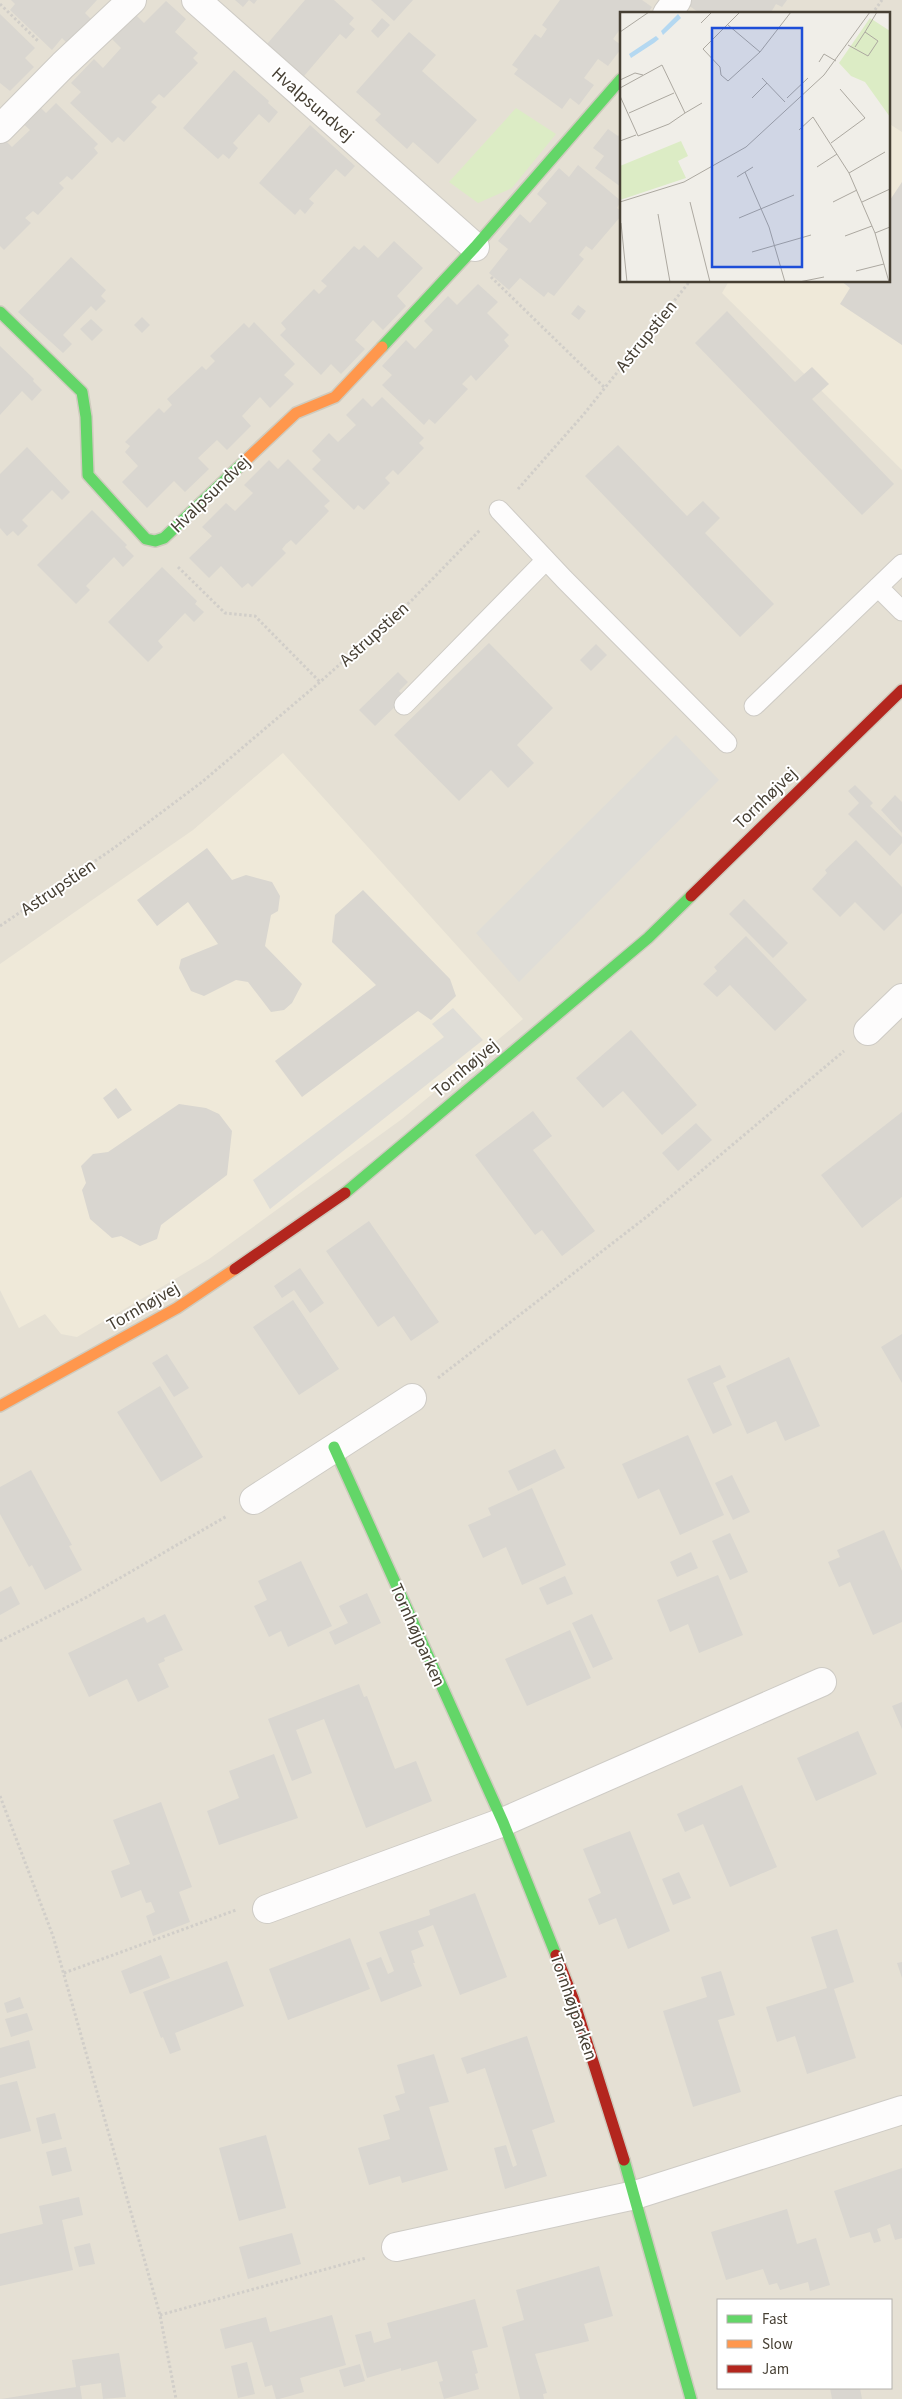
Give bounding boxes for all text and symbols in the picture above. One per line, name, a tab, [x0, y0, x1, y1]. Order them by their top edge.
inset map	[620, 12, 890, 282]
street label: Hvalpsundvej	[266, 61, 359, 147]
street label: Astrupstien	[610, 295, 683, 378]
street label: Hvalpsundvej	[165, 450, 256, 539]
street label: Astrupstien	[334, 596, 415, 672]
street label: Tornhøjvej	[728, 762, 803, 835]
street label: Astrupstien	[16, 853, 101, 922]
street label: Tornhøjvej	[427, 1033, 504, 1104]
street label: Tornhøjvej	[102, 1276, 184, 1337]
street label: Tornhøjparken	[384, 1580, 451, 1691]
street label: Tornhøjparken	[544, 1951, 603, 2064]
legend	[717, 2299, 892, 2389]
text: Fast	[762, 2309, 788, 2330]
text: Slow	[762, 2334, 793, 2355]
text: Jam	[762, 2359, 789, 2380]

